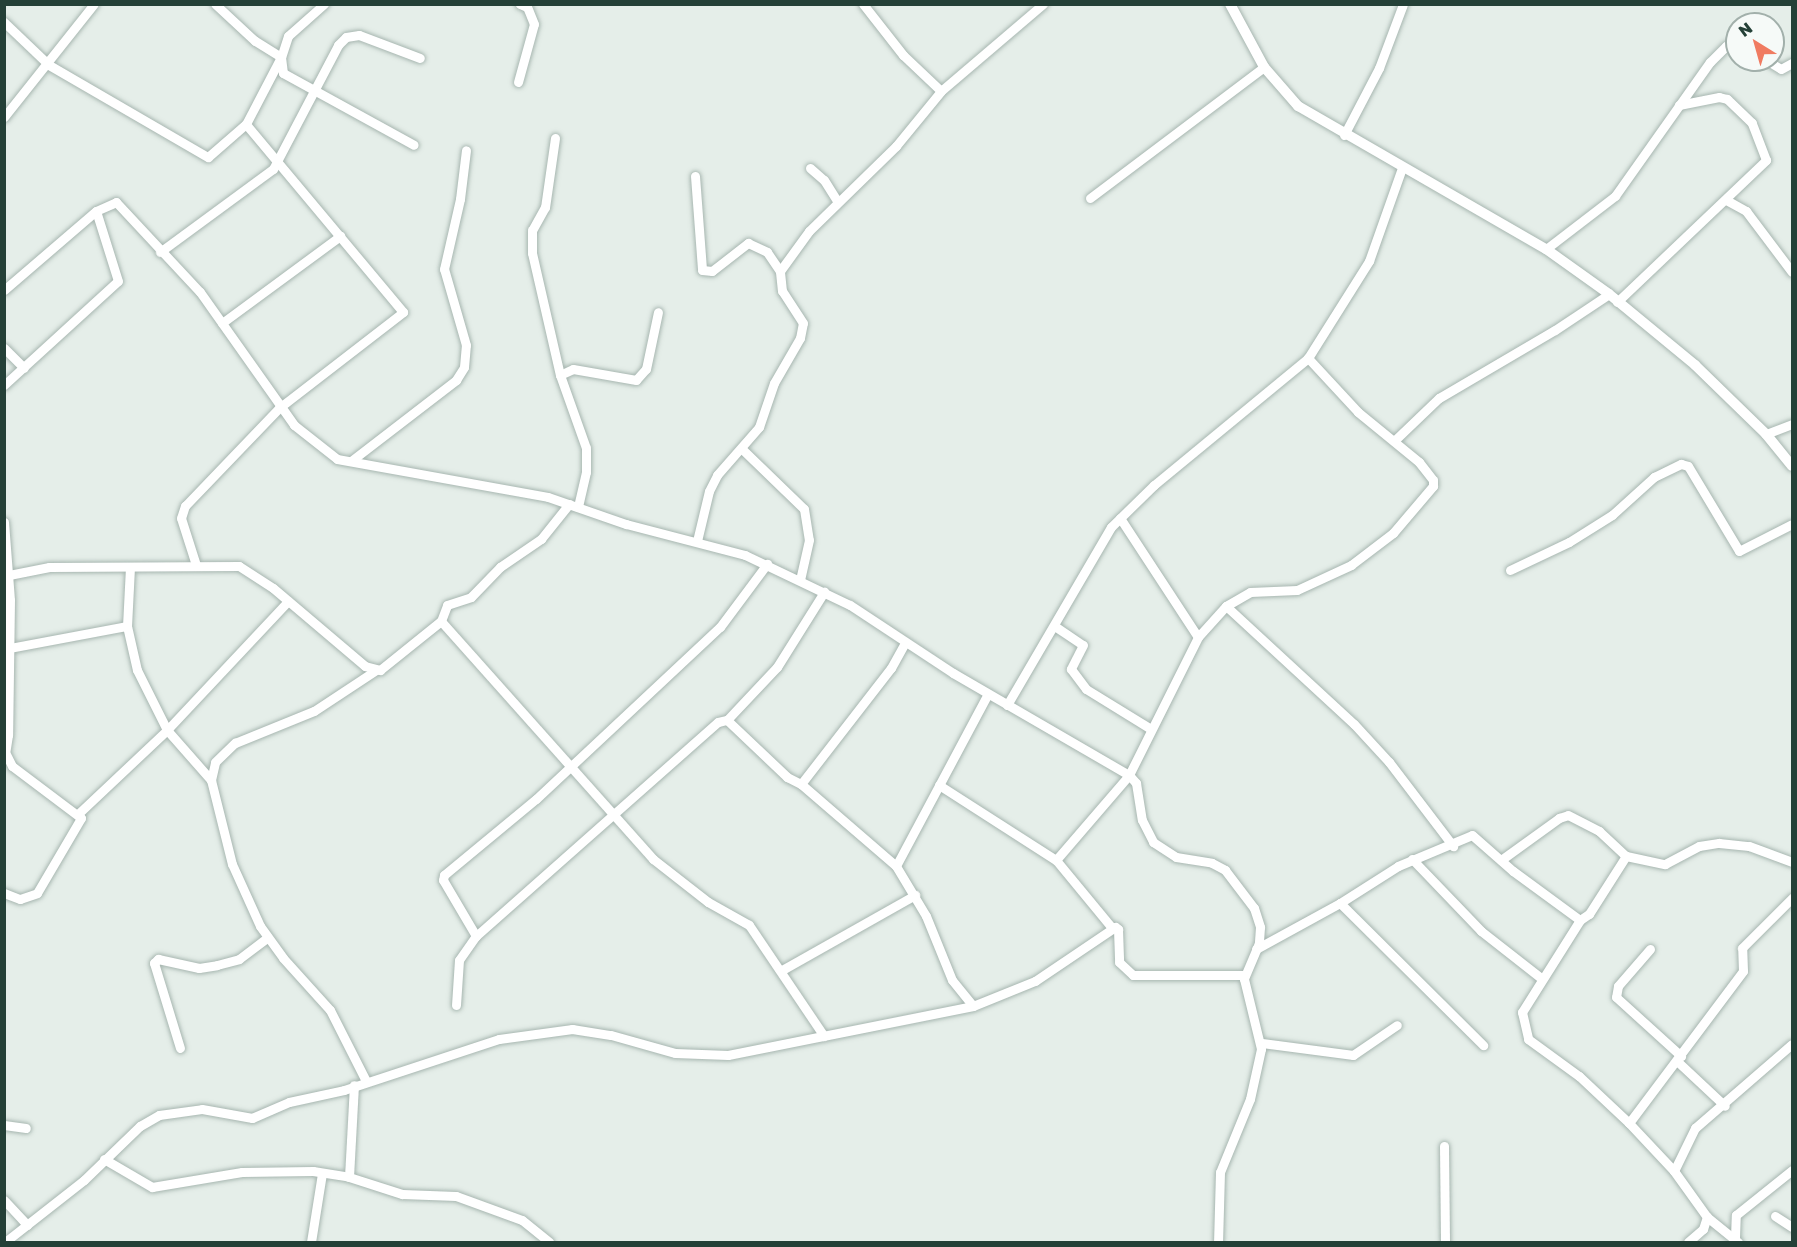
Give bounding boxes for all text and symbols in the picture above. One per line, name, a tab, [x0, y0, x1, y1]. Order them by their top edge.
north arrow	[1725, 12, 1785, 72]
text: N	[1734, 18, 1756, 41]

